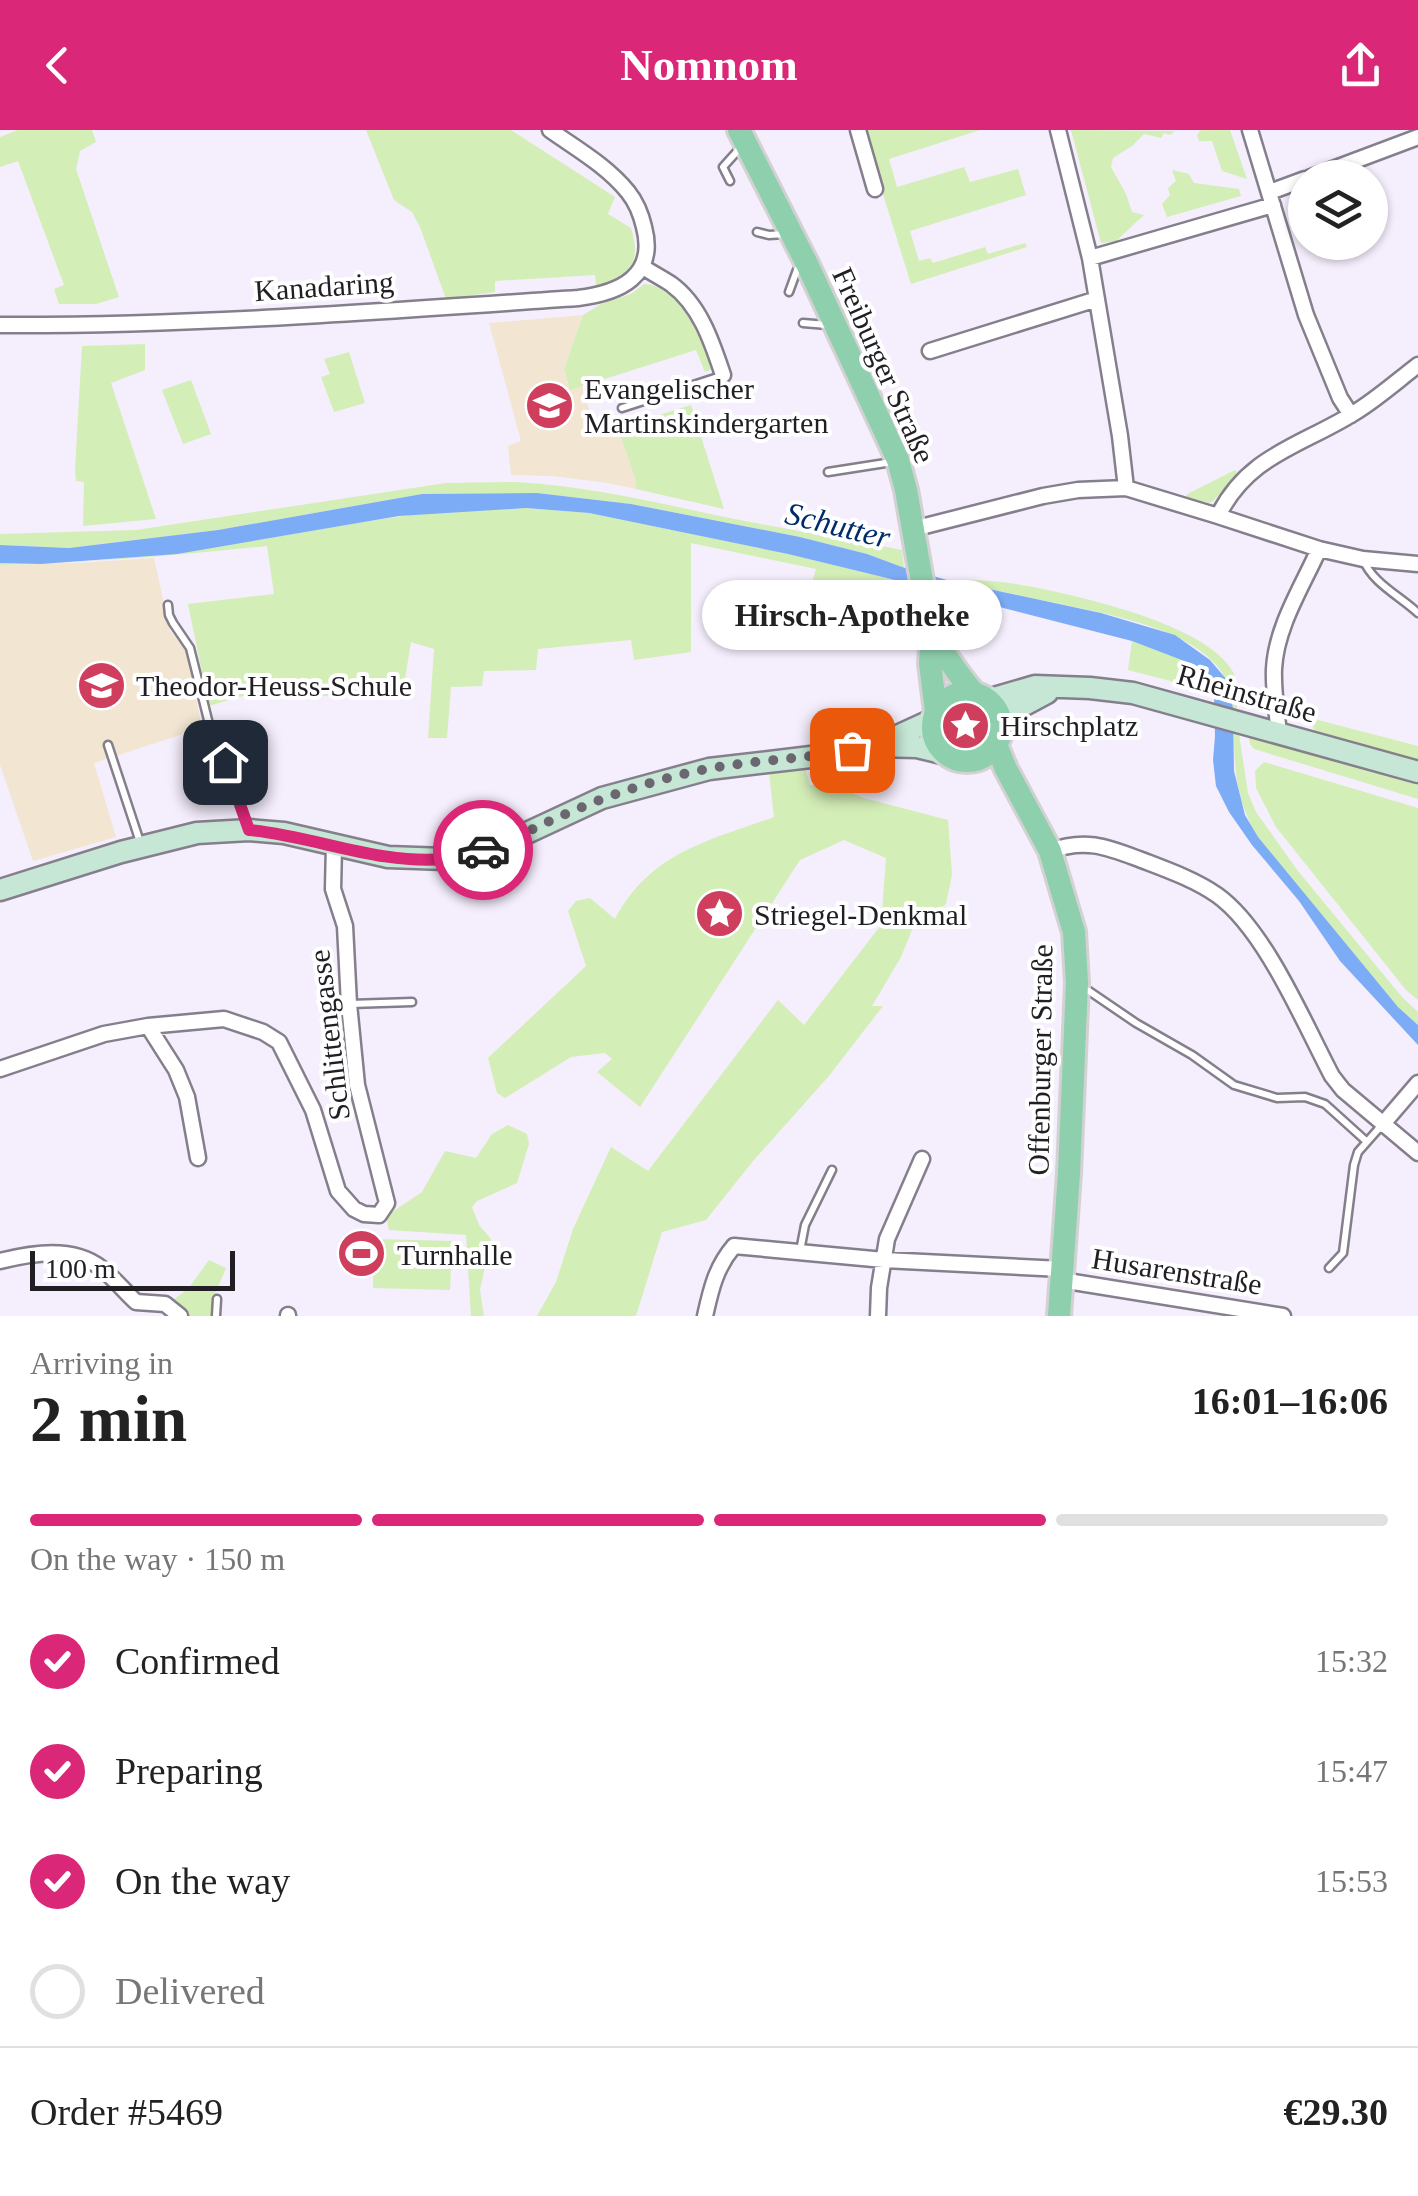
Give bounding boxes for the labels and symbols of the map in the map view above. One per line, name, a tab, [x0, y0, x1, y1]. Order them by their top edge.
street label: Freiburger Straße	[826, 262, 942, 468]
street label: Kanadaring	[253, 265, 395, 307]
place label: Evangelischer Martinskindergarten	[584, 372, 828, 439]
school or university icon: Evangelischer Martinskindergarten	[523, 379, 575, 431]
water label: Schutter	[782, 495, 895, 555]
callout: Hirsch-Apotheke	[702, 580, 1002, 650]
street label: Rheinstraße	[1174, 657, 1320, 729]
school or university icon: Theodor-Heuss-Schule	[75, 659, 127, 711]
place label: Theodor-Heuss-Schule	[136, 669, 412, 702]
place icon: Hirschplatz	[939, 699, 991, 751]
pin	[810, 708, 895, 793]
place label: Hirschplatz	[1000, 709, 1138, 742]
pin	[183, 720, 268, 805]
courier	[433, 800, 533, 900]
place icon: Striegel-Denkmal	[693, 888, 745, 940]
place label: Striegel-Denkmal	[754, 898, 967, 931]
street label: Offenburger Straße	[1021, 944, 1059, 1176]
street label: Schlittengasse	[302, 948, 356, 1122]
sports icon: Turnhalle	[336, 1228, 388, 1280]
place label: Turnhalle	[397, 1238, 513, 1271]
street label: Husarenstraße	[1090, 1241, 1264, 1301]
scale bar	[30, 1246, 235, 1290]

